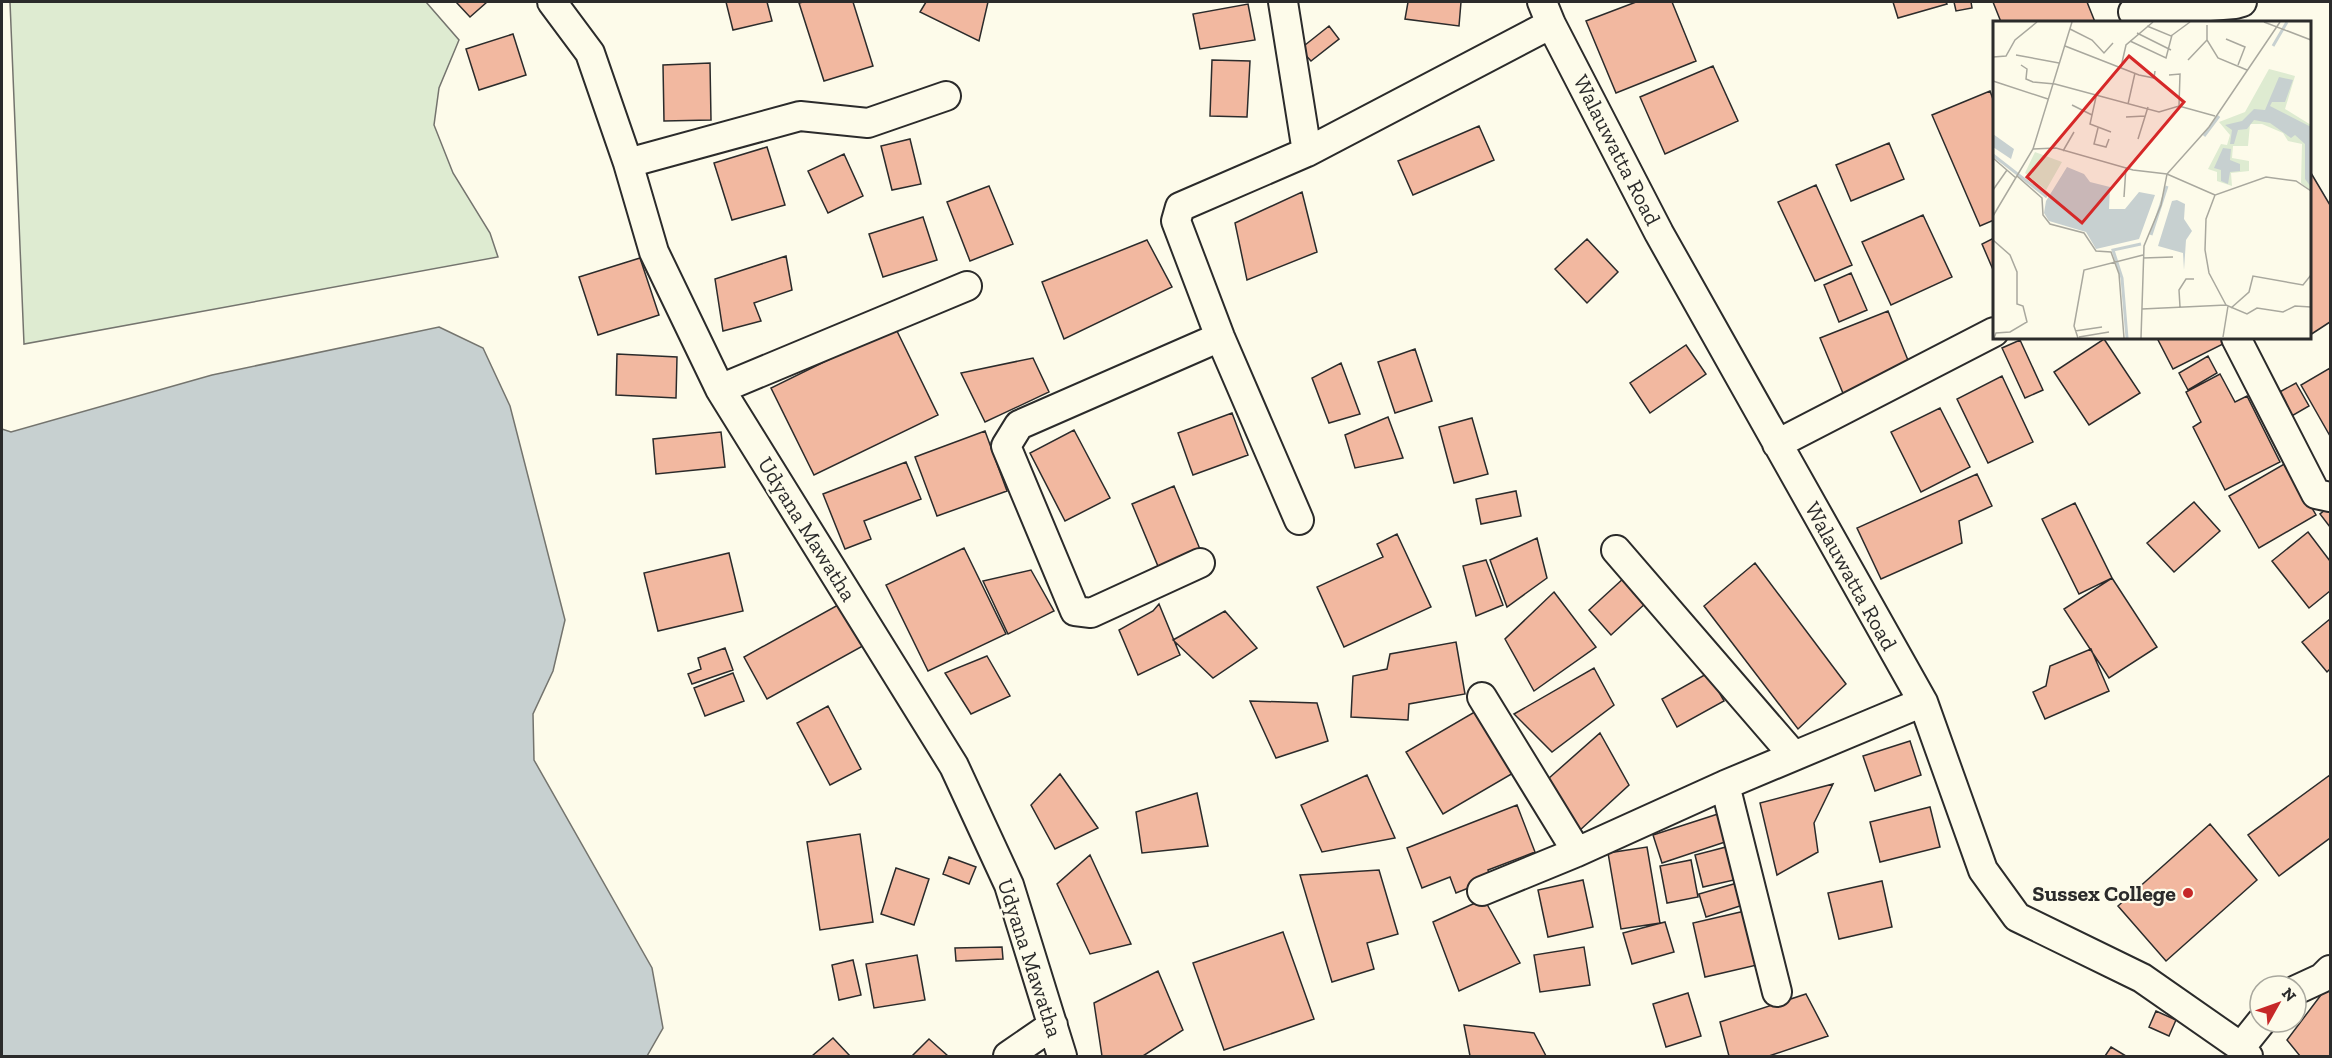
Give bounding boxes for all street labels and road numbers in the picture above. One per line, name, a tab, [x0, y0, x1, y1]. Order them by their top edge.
street label: Walauwatta Road	[1567, 70, 1667, 230]
street label: Udyana Mawatha	[752, 452, 862, 606]
street label: Walauwatta Road	[1799, 497, 1903, 655]
street label: Udyana Mawatha	[992, 875, 1068, 1041]

